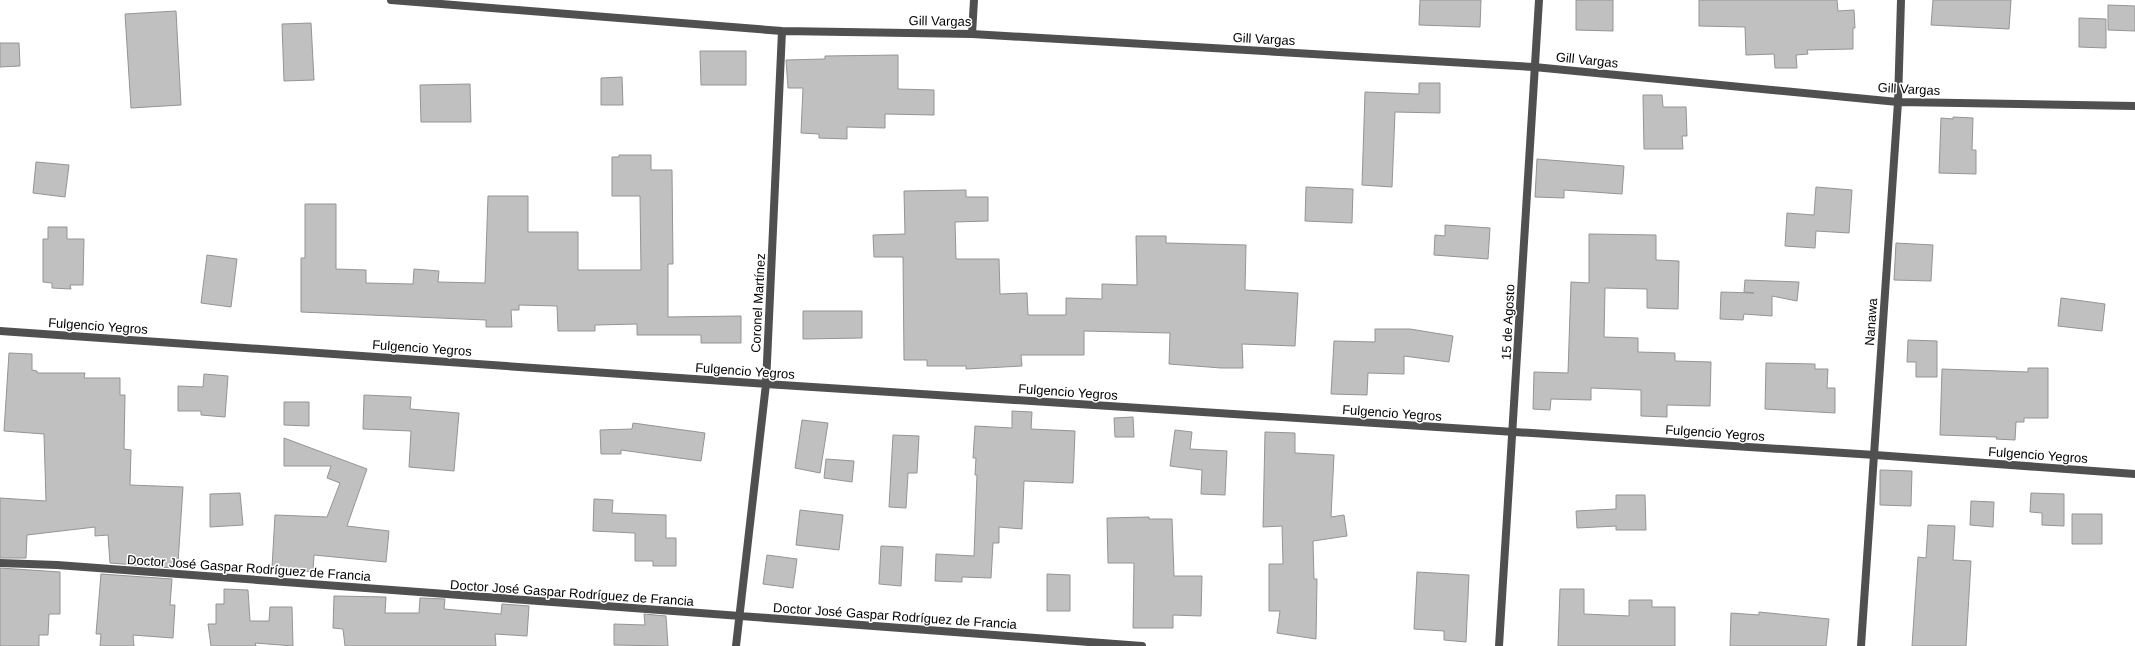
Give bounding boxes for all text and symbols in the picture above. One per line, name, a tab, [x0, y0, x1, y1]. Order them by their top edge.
street label: Gill Vargas	[909, 13, 972, 29]
street label: Gill Vargas	[1232, 30, 1296, 48]
street label: Gill Vargas	[1555, 49, 1619, 71]
street label: Gill Vargas	[1877, 80, 1941, 98]
street label: Coronel Martínez	[748, 253, 768, 353]
street label: 15 de Agosto	[1499, 284, 1517, 360]
street label: Nanawa	[1862, 297, 1880, 346]
street label: Fulgencio Yegros	[48, 315, 149, 337]
street label: Fulgencio Yegros	[372, 337, 473, 359]
street label: Fulgencio Yegros	[695, 360, 796, 382]
street label: Fulgencio Yegros	[1018, 381, 1119, 403]
street label: Fulgencio Yegros	[1342, 402, 1443, 424]
street label: Fulgencio Yegros	[1665, 422, 1766, 444]
street label: Fulgencio Yegros	[1988, 444, 2089, 466]
street label: Doctor José Gaspar Rodríguez de Francia	[127, 552, 372, 584]
street label: Doctor José Gaspar Rodríguez de Francia	[450, 577, 695, 609]
street label: Doctor José Gaspar Rodríguez de Francia	[773, 600, 1018, 632]

